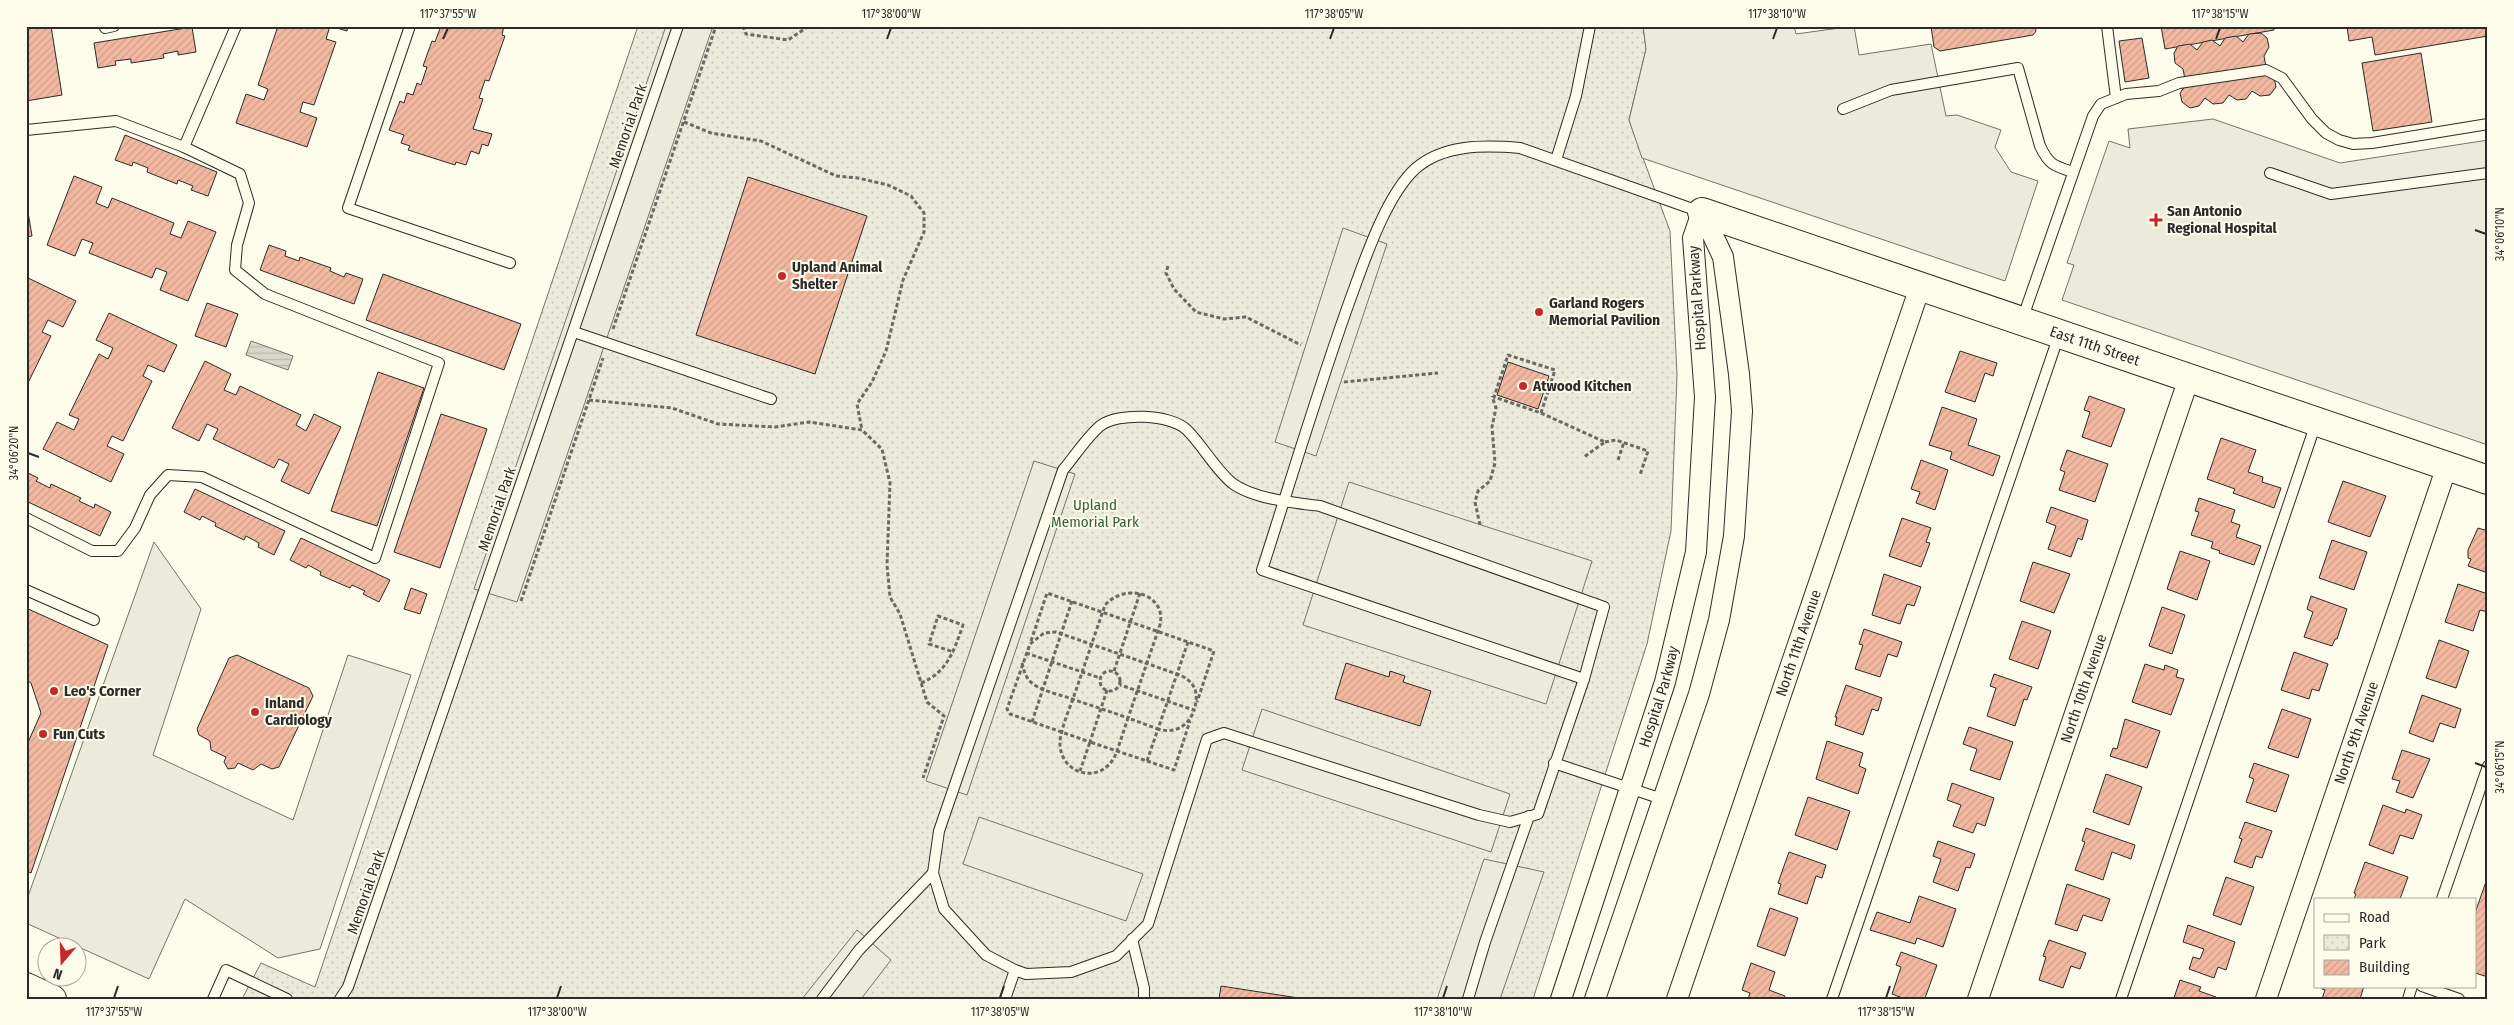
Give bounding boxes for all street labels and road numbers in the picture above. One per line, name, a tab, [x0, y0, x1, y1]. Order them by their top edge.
street label: Memorial Park	[605, 82, 651, 170]
street label: Hospital Parkway	[1684, 245, 1710, 351]
street label: East 11th Street	[2048, 322, 2142, 370]
street label: Memorial Park	[474, 465, 520, 553]
street label: North 11th Avenue	[1772, 587, 1825, 699]
street label: North 10th Avenue	[2057, 632, 2110, 745]
street label: Hospital Parkway	[1635, 644, 1682, 749]
street label: North 9th Avenue	[2331, 679, 2382, 787]
street label: Memorial Park	[343, 848, 389, 936]

